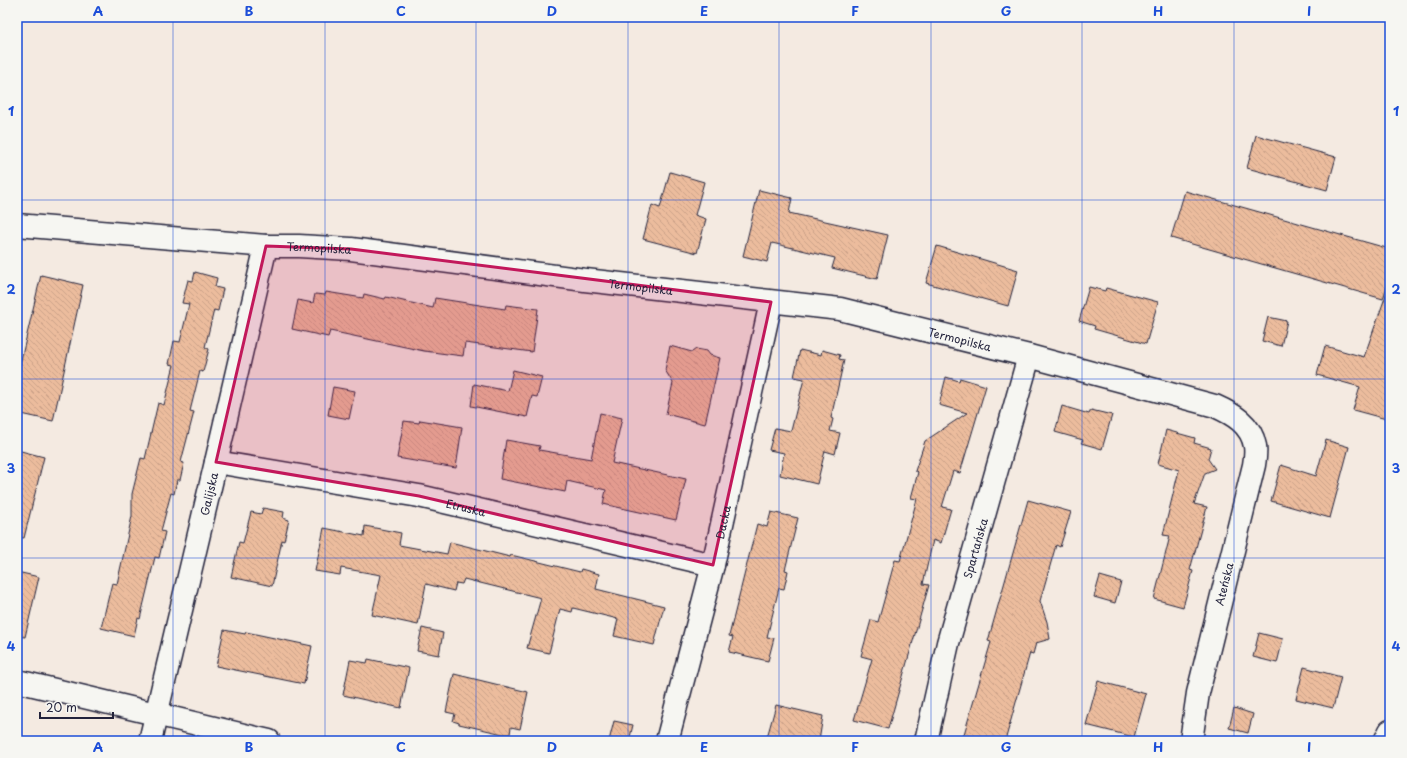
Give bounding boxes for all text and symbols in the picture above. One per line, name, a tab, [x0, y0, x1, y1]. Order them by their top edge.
text: A	[93, 1, 103, 20]
text: B	[245, 1, 254, 20]
text: C	[396, 1, 406, 20]
text: D	[547, 1, 557, 20]
text: E	[700, 1, 708, 20]
text: F	[851, 1, 859, 20]
text: G	[1001, 1, 1011, 20]
text: H	[1153, 1, 1163, 20]
text: I	[1307, 1, 1311, 20]
text: 1	[8, 101, 14, 120]
text: 1	[1393, 101, 1399, 120]
street label: Termopilska	[287, 238, 352, 258]
street label: Termopilska	[607, 274, 674, 298]
text: 2	[6, 279, 16, 298]
text: 2	[1391, 279, 1401, 298]
street label: Termopilska	[926, 323, 993, 355]
text: 3	[7, 458, 16, 477]
text: 3	[1392, 458, 1401, 477]
street label: Galijska	[195, 470, 222, 517]
street label: Etruska	[444, 494, 488, 520]
street label: Dacka	[710, 503, 735, 541]
street label: Spartańska	[958, 516, 991, 580]
street label: Ateńska	[1210, 561, 1238, 607]
text: 4	[7, 636, 16, 655]
text: 4	[1392, 636, 1401, 655]
scale bar	[40, 694, 113, 720]
text: 20 m	[46, 698, 77, 716]
text: A	[93, 737, 103, 756]
text: B	[245, 737, 254, 756]
text: C	[396, 737, 406, 756]
text: D	[547, 737, 557, 756]
text: E	[700, 737, 708, 756]
text: F	[851, 737, 859, 756]
text: G	[1001, 737, 1011, 756]
text: H	[1153, 737, 1163, 756]
text: I	[1307, 737, 1311, 756]

